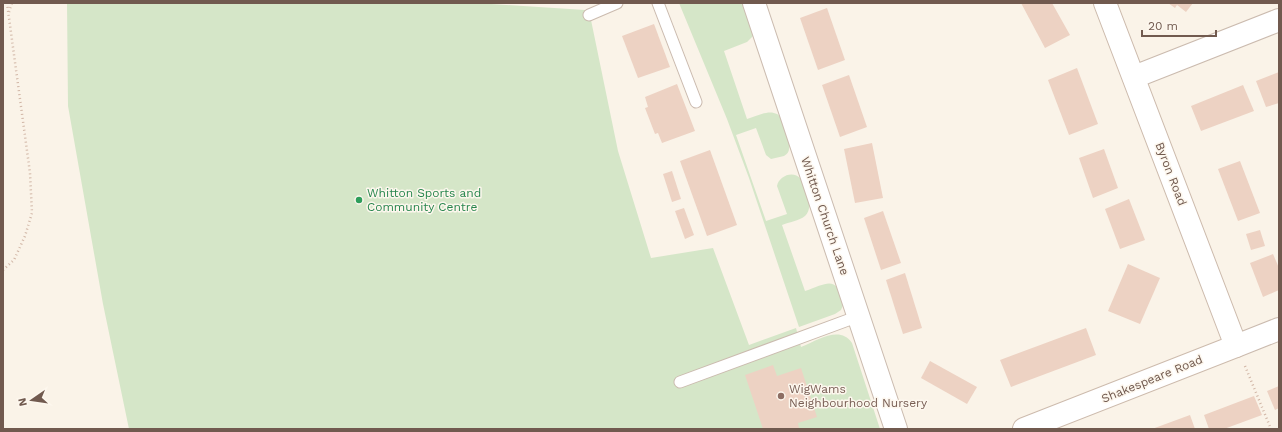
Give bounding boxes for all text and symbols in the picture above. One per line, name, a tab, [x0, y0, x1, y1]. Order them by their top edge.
scale bar	[1142, 12, 1216, 38]
text: 20 m	[1148, 19, 1178, 33]
street label: Byron Road	[1153, 140, 1189, 208]
street label: Whitton Church Lane	[798, 155, 852, 277]
place label: Whitton Sports and Community Centre	[367, 186, 481, 214]
marker: Whitton Sports and Community Centre	[354, 195, 364, 205]
street label: Shakespeare Road	[1099, 352, 1205, 406]
north arrow	[12, 380, 52, 420]
place label: WigWams Neighbourhood Nursery	[789, 382, 928, 410]
marker: WigWams Neighbourhood Nursery	[776, 391, 786, 401]
text: N	[15, 397, 30, 408]

